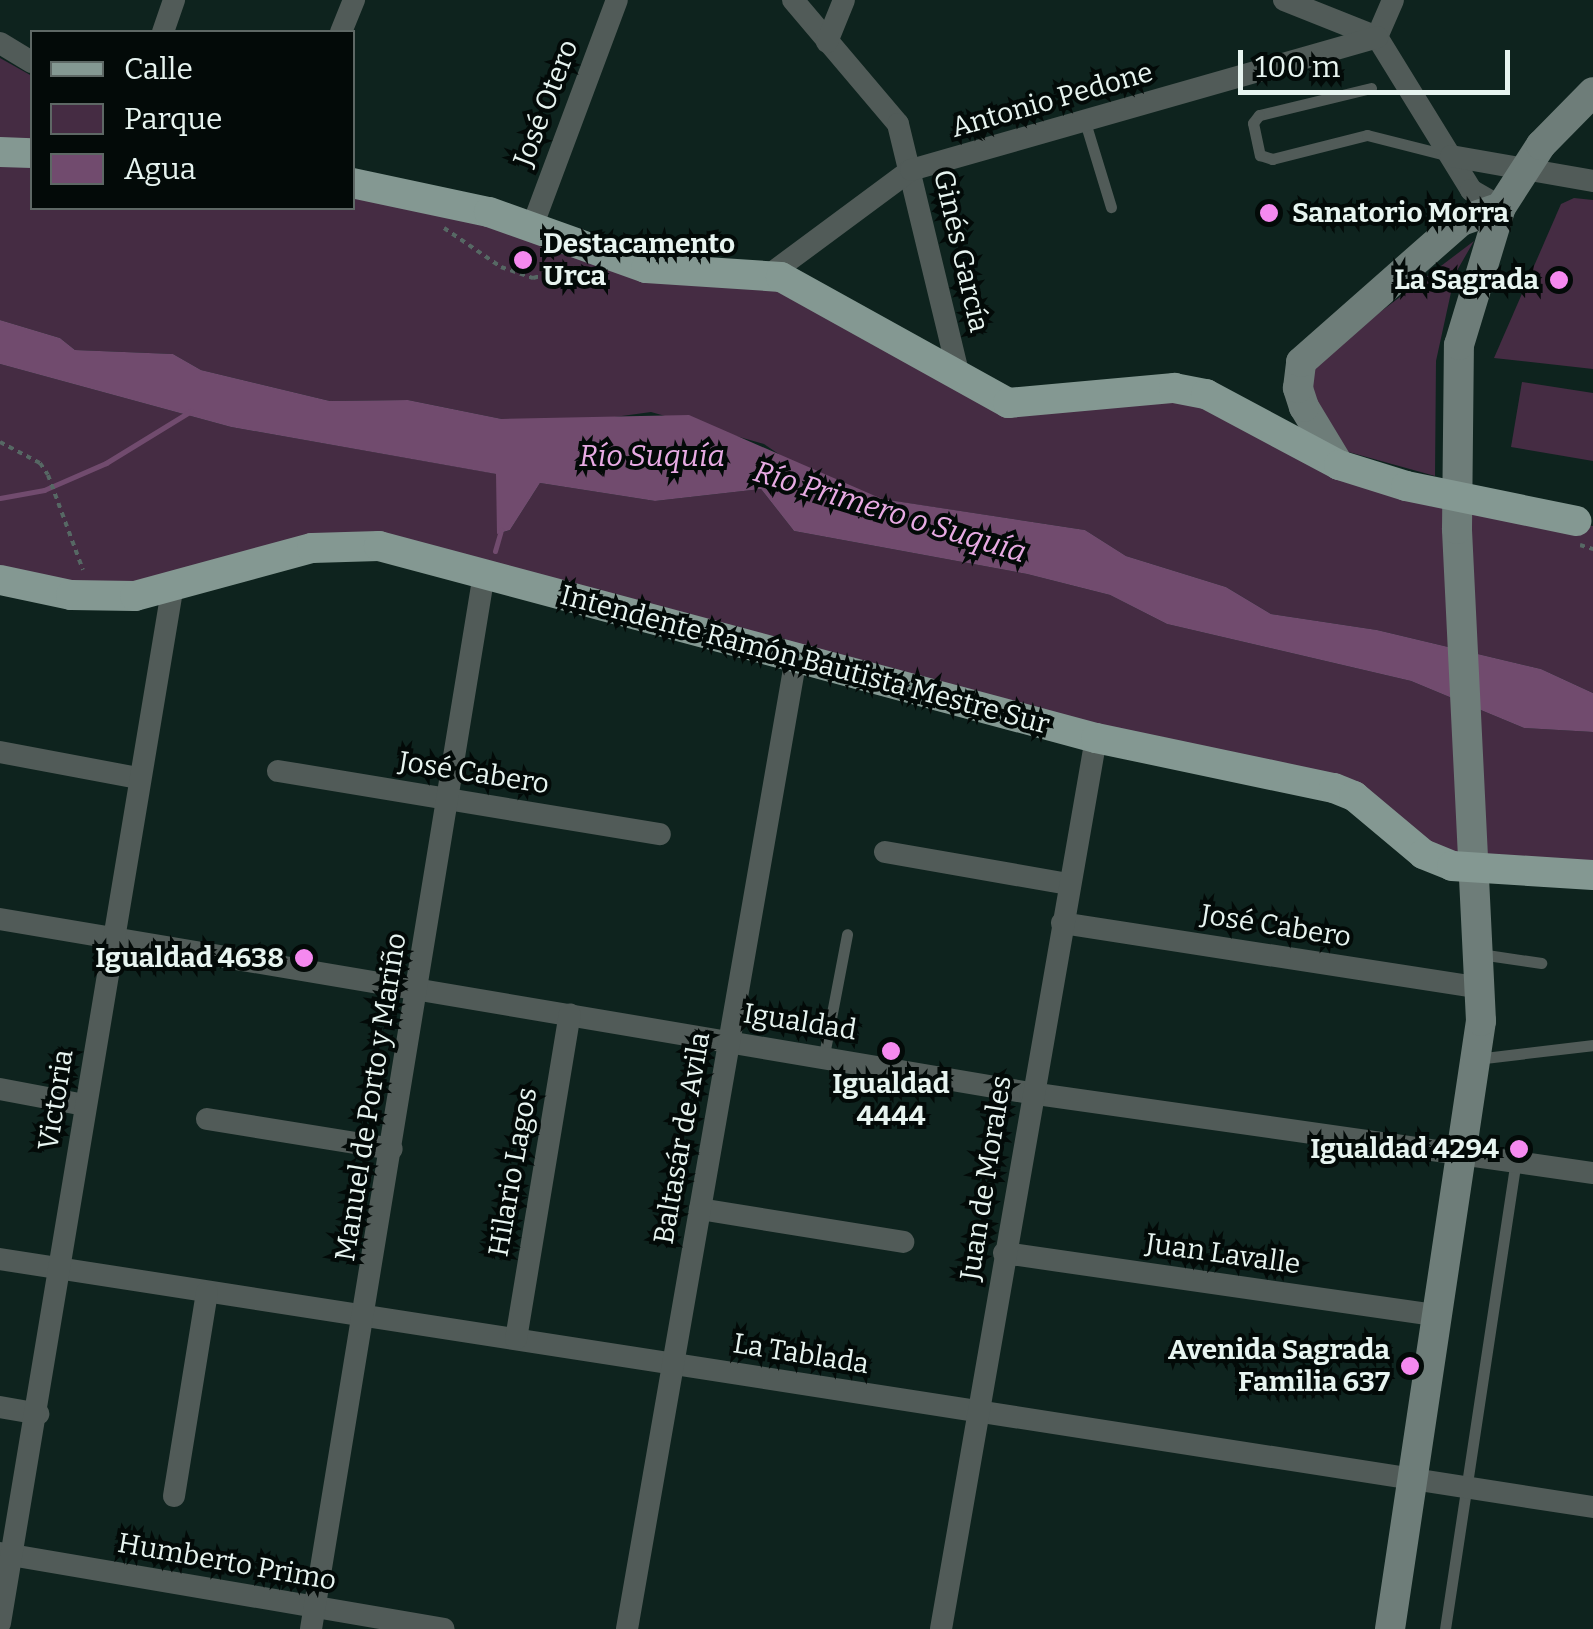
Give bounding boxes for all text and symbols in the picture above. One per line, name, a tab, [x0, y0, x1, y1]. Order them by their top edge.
legend	[30, 30, 355, 210]
scale bar	[1243, 30, 1516, 92]
street label: José Otero	[507, 35, 585, 171]
text: 100 m	[1255, 49, 1340, 85]
text: Calle	[124, 51, 193, 87]
street label: Antonio Pedone	[947, 55, 1157, 145]
text: Parque	[124, 101, 222, 137]
text: Agua	[124, 151, 196, 187]
street label: Ginés García	[926, 167, 996, 335]
place label: Sanatorio Morra	[1292, 196, 1509, 230]
marker: Sanatorio Morra	[1256, 200, 1282, 226]
place label: Destacamento Urca	[543, 227, 735, 293]
marker: Destacamento Urca	[512, 249, 534, 271]
place label: La Sagrada	[1394, 263, 1539, 297]
marker: La Sagrada	[1548, 269, 1570, 291]
water label: Río Suquía	[579, 438, 725, 474]
water label: Río Primero o Suquía	[749, 453, 1031, 571]
street label: Intendente Ramón Bautista Mestre Sur	[557, 578, 1053, 742]
street label: José Cabero	[397, 745, 551, 801]
street label: José Cabero	[1199, 898, 1353, 954]
street label: Manuel de Porto y Mariño	[328, 930, 414, 1264]
place label: Igualdad 4638	[95, 941, 284, 975]
marker: Igualdad 4638	[293, 947, 315, 969]
street label: Igualdad	[741, 996, 859, 1048]
street label: Baltasár de Avila	[647, 1029, 717, 1247]
marker: Igualdad 4444	[880, 1040, 902, 1062]
street label: Victoria	[31, 1047, 81, 1153]
place label: Igualdad 4444	[832, 1067, 950, 1133]
street label: Juan de Morales	[953, 1073, 1019, 1283]
street label: Hilario Lagos	[482, 1085, 544, 1259]
place label: Igualdad 4294	[1310, 1132, 1499, 1166]
marker: Igualdad 4294	[1508, 1138, 1530, 1160]
street label: Juan Lavalle	[1144, 1227, 1302, 1281]
street label: La Tablada	[731, 1327, 871, 1381]
place label: Avenida Sagrada Familia 637	[1168, 1333, 1390, 1399]
marker: Avenida Sagrada Familia 637	[1399, 1355, 1421, 1377]
street label: Humberto Primo	[115, 1526, 339, 1598]

